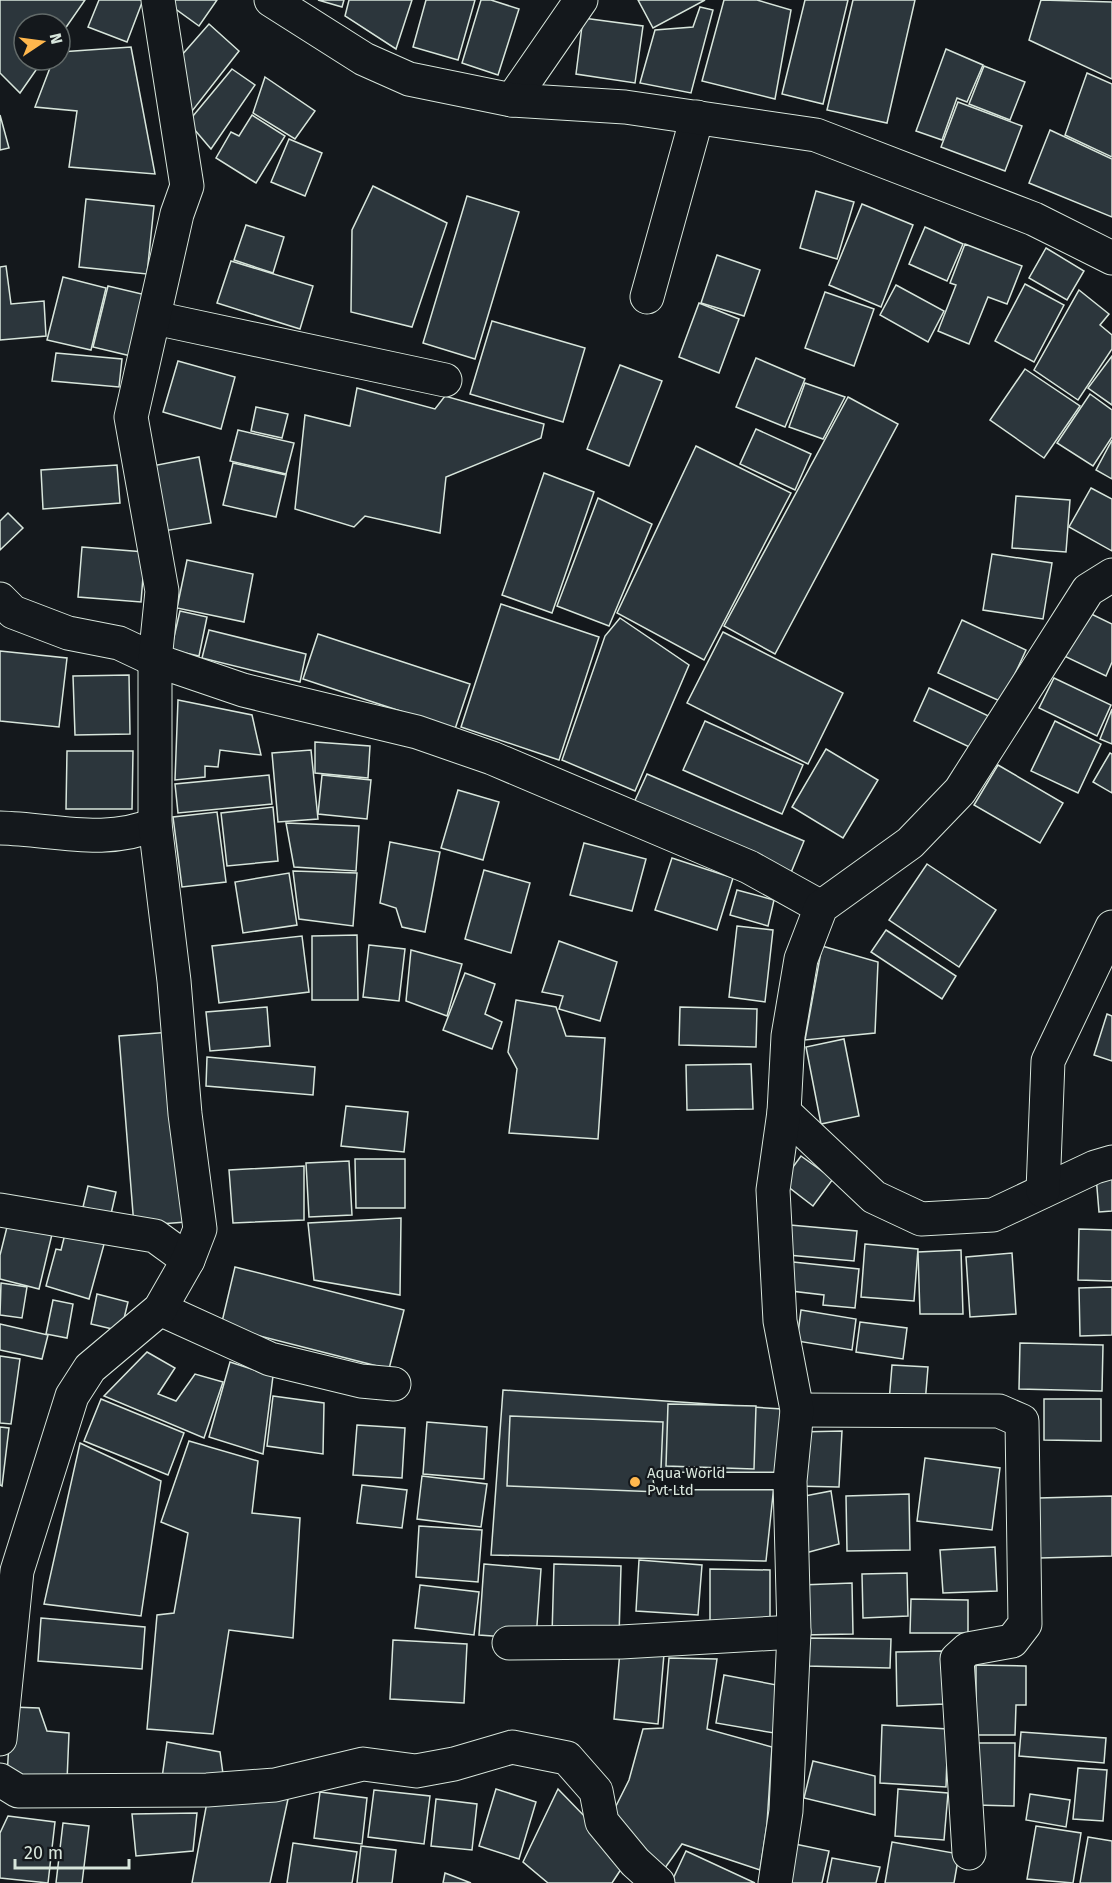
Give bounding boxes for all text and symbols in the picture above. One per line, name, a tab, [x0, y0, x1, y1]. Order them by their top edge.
north arrow	[12, 12, 72, 72]
text: N	[46, 31, 67, 46]
place label: Aqua World Pvt Ltd	[647, 1464, 726, 1499]
marker: Aqua World Pvt Ltd	[628, 1475, 642, 1489]
scale bar	[15, 1832, 129, 1870]
text: 20 m	[24, 1842, 63, 1864]

